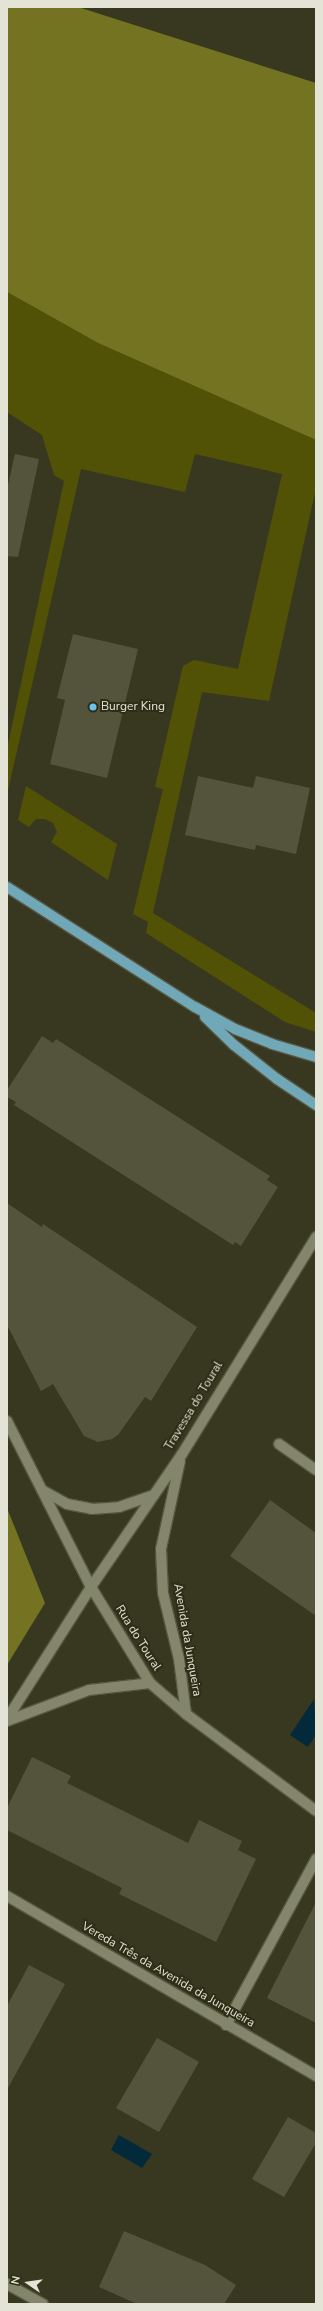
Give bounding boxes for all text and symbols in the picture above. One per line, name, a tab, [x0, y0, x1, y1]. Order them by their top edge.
place label: Burger King	[101, 700, 165, 714]
marker: Burger King	[88, 702, 98, 712]
street label: Travessa do Toural	[162, 1359, 226, 1453]
street label: Avenida da Junqueira	[170, 1582, 204, 1698]
street label: Rua do Toural	[112, 1602, 164, 1674]
street label: Vereda Três da Avenida da Junqueira	[79, 1919, 257, 2031]
north arrow	[8, 2263, 48, 2303]
text: N	[8, 2274, 24, 2286]

